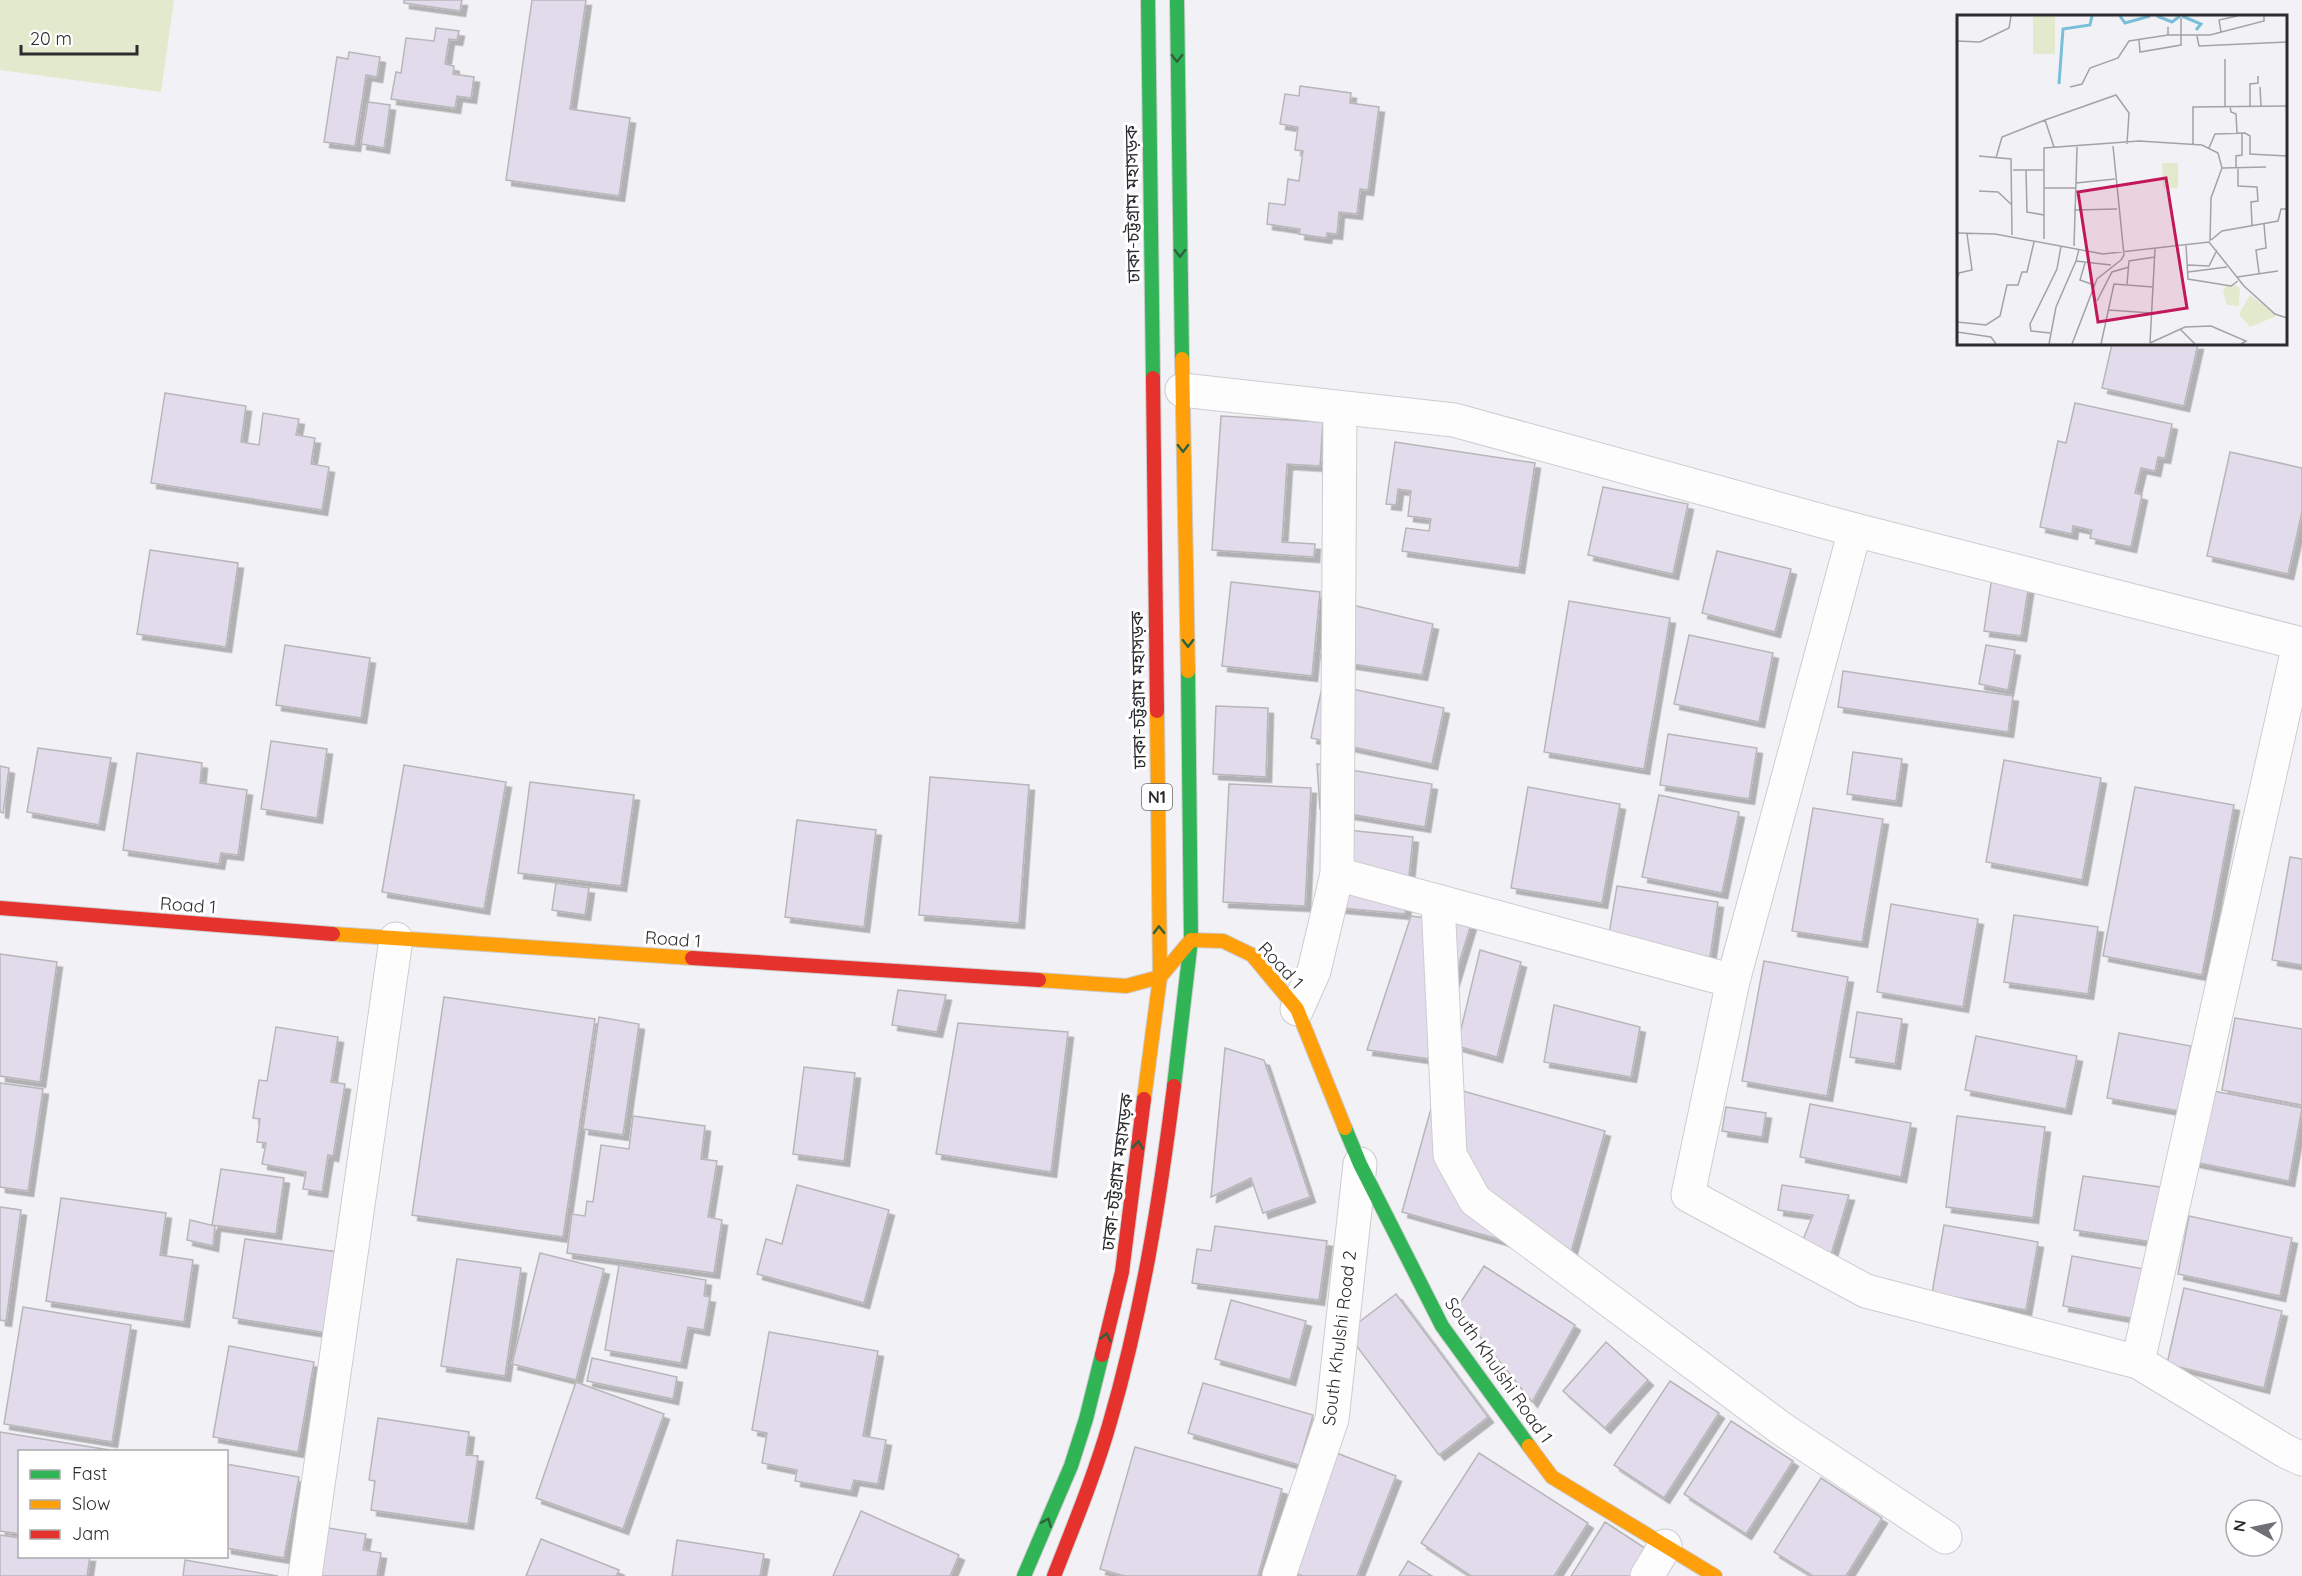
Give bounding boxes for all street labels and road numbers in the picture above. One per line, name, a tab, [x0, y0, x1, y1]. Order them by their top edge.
street label: ঢাকা-চট্টগ্রাম মহাসড়ক	[1119, 124, 1145, 284]
street label: ঢাকা-চট্টগ্রাম মহাসড়ক	[1125, 610, 1151, 770]
road number: N1	[1142, 784, 1172, 810]
street label: Road 1	[159, 892, 217, 918]
street label: Road 1	[644, 926, 702, 952]
street label: Road 1	[1253, 937, 1309, 993]
street label: ঢাকা-চট্টগ্রাম মহাসড়ক	[1096, 1092, 1138, 1253]
street label: South Khulshi Road 2	[1317, 1249, 1361, 1427]
street label: South Khulshi Road 1	[1440, 1293, 1558, 1447]

